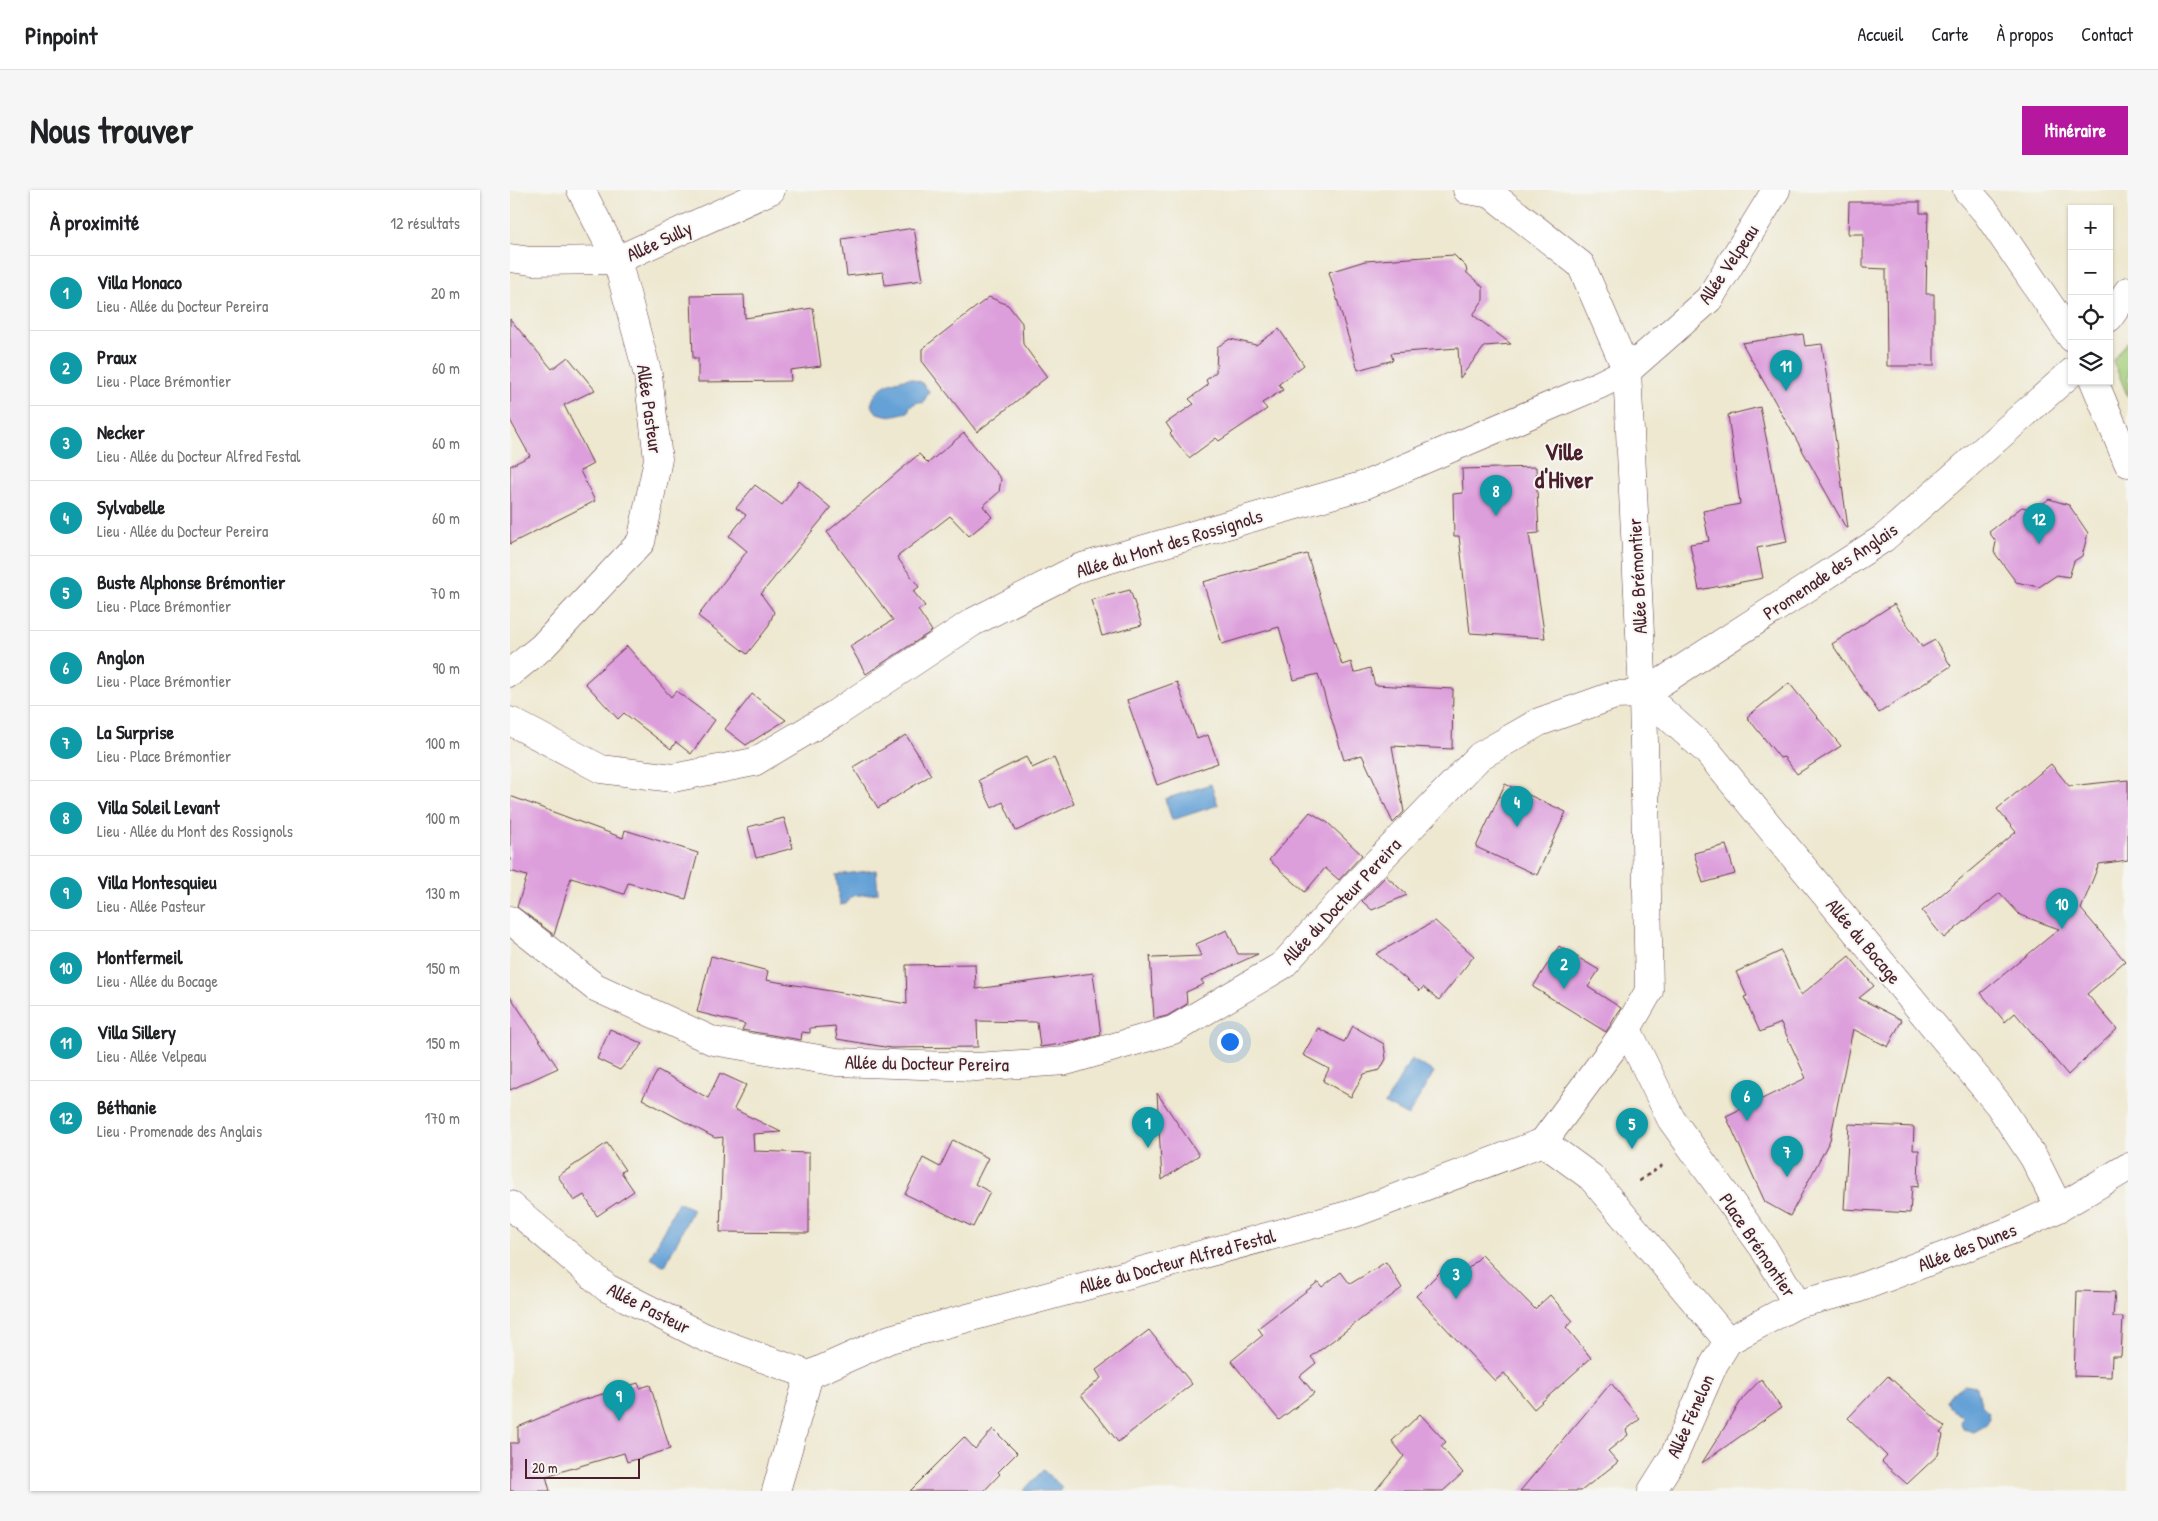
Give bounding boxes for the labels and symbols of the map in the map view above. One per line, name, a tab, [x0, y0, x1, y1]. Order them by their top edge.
street label: Allée Sully	[622, 215, 696, 267]
street label: Allée Velpeau	[1692, 219, 1764, 309]
pin: 11	[1770, 350, 1802, 391]
street label: Allée Pasteur	[631, 363, 669, 456]
district label: Ville d'Hiver	[1535, 435, 1594, 495]
pin: 8	[1480, 475, 1512, 516]
street label: Allée du Mont des Rossignols	[1073, 502, 1265, 584]
pin: 12	[2023, 503, 2055, 544]
street label: Promenade des Anglais	[1758, 516, 1902, 626]
street label: Allée Brémontier	[1621, 517, 1653, 635]
pin: 4	[1501, 786, 1533, 827]
street label: Allée du Docteur Pereira	[1275, 832, 1407, 970]
pin: 10	[2046, 888, 2078, 929]
street label: Allée du Bocage	[1820, 893, 1908, 990]
pin: 2	[1548, 948, 1580, 989]
your location	[1217, 1029, 1243, 1055]
street label: Allée du Docteur Pereira	[845, 1049, 1010, 1077]
pin: 6	[1731, 1080, 1763, 1121]
pin: 1	[1132, 1107, 1164, 1148]
pin: 5	[1616, 1108, 1648, 1149]
pin: 7	[1771, 1136, 1803, 1177]
street label: Place Brémontier	[1714, 1188, 1803, 1303]
street label: Allée des Dunes	[1914, 1216, 2020, 1278]
street label: Allée du Docteur Alfred Festal	[1076, 1222, 1279, 1300]
pin: 3	[1440, 1258, 1472, 1299]
street label: Allée Pasteur	[603, 1276, 696, 1340]
street label: Allée Fénelon	[1660, 1370, 1720, 1462]
pin: 9	[603, 1380, 635, 1421]
scale bar	[525, 1456, 640, 1479]

